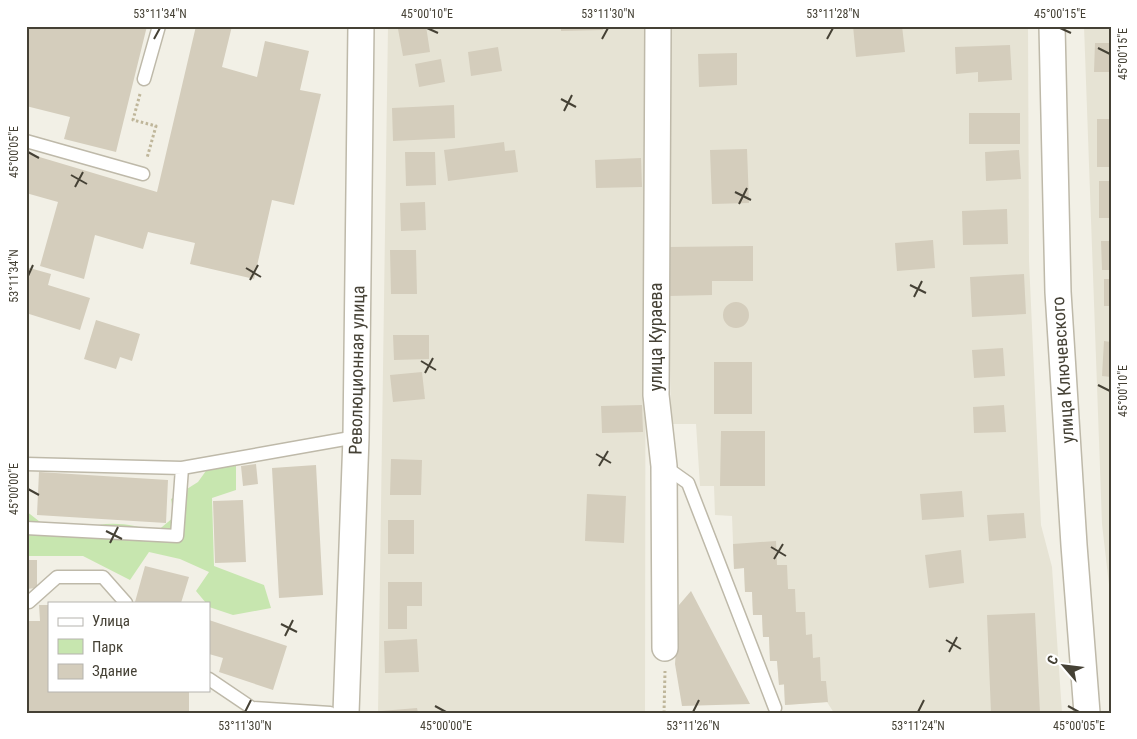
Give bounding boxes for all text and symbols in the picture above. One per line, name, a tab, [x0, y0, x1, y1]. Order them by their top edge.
text: 53°11'34"N	[133, 7, 187, 21]
text: 45°00'10"E	[401, 7, 453, 21]
text: 53°11'30"N	[581, 7, 635, 21]
text: 53°11'28"N	[806, 7, 860, 21]
text: 45°00'15"E	[1034, 7, 1086, 21]
text: 45°00'15"E	[1116, 28, 1130, 80]
text: 45°00'05"E	[7, 126, 21, 178]
text: 53°11'34"N	[7, 249, 21, 303]
street label: улица Кураева	[645, 283, 666, 391]
street label: Революционная улица	[345, 285, 368, 455]
street label: улица Ключевского	[1047, 296, 1078, 444]
text: 45°00'10"E	[1116, 365, 1130, 417]
text: 45°00'00"E	[7, 463, 21, 515]
legend	[48, 602, 210, 692]
text: Улица	[92, 612, 130, 630]
text: Парк	[92, 638, 123, 656]
north arrow	[1040, 642, 1090, 692]
text: С	[1044, 653, 1061, 667]
text: Здание	[92, 662, 137, 680]
text: 53°11'30"N	[218, 719, 272, 733]
text: 45°00'00"E	[420, 719, 472, 733]
text: 53°11'26"N	[666, 719, 720, 733]
text: 53°11'24"N	[891, 719, 945, 733]
text: 45°00'05"E	[1053, 719, 1105, 733]

